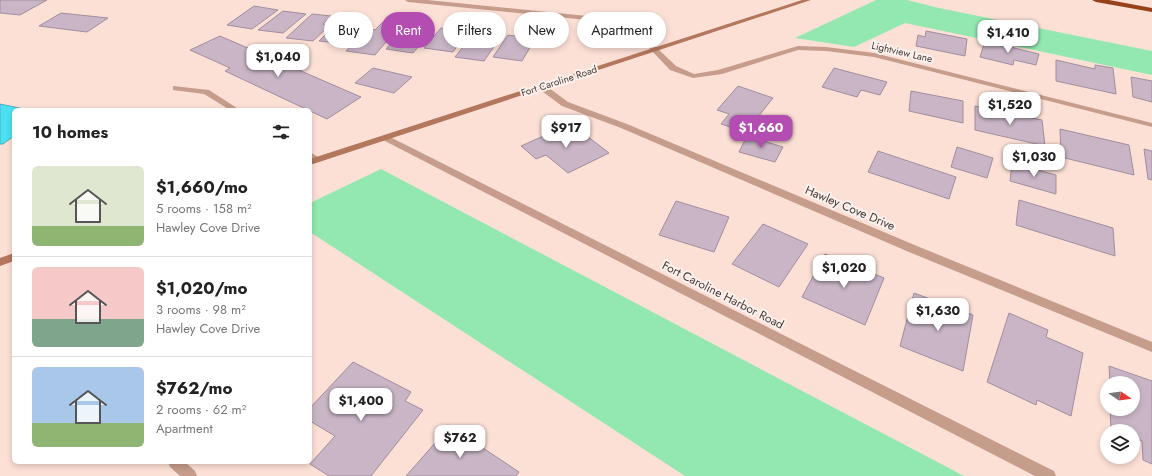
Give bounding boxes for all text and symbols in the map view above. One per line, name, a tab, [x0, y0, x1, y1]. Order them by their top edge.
chip: Buy	[324, 12, 373, 48]
chip: Rent	[381, 12, 435, 48]
chip: Filters	[443, 12, 506, 48]
chip: New	[514, 12, 569, 48]
chip: Apartment	[577, 12, 666, 48]
pin: $1,410	[975, 20, 1041, 54]
text: $1,410	[986, 23, 1030, 42]
street label: Lightview Lane	[870, 38, 934, 66]
pin: $1,040	[245, 44, 311, 78]
text: $1,040	[255, 47, 301, 66]
street label: Fort Caroline Road	[519, 62, 599, 100]
pin: $1,520	[977, 92, 1043, 126]
text: $1,520	[988, 95, 1032, 114]
pin: $917	[542, 115, 590, 149]
pin: $1,660	[728, 115, 794, 149]
text: $917	[550, 118, 582, 137]
text: $1,660	[739, 118, 783, 137]
text: 10 homes	[32, 120, 108, 144]
icon: filters	[270, 121, 292, 143]
pin: $1,030	[1001, 144, 1067, 178]
text: $1,030	[1012, 147, 1056, 166]
text: $1,660/mo	[156, 175, 248, 199]
street label: Hawley Cove Drive	[802, 181, 898, 235]
icon: home	[64, 182, 112, 230]
text: 5 rooms · 158 m²	[156, 199, 252, 218]
text: Hawley Cove Drive	[156, 218, 260, 237]
pin: $1,020	[811, 255, 877, 289]
street label: Fort Caroline Harbor Road	[659, 256, 787, 334]
text: $1,020	[822, 258, 866, 277]
text: $1,020/mo	[156, 276, 248, 300]
icon: home	[64, 283, 112, 331]
pin: $1,630	[905, 298, 971, 332]
text: 3 rooms · 98 m²	[156, 300, 246, 319]
text: $1,630	[916, 301, 960, 320]
text: Hawley Cove Drive	[156, 319, 260, 338]
text: $762/mo	[156, 376, 232, 400]
north arrow	[1100, 376, 1140, 416]
map controls	[1100, 376, 1140, 464]
icon: home	[64, 383, 112, 431]
pin: $1,400	[328, 388, 394, 422]
text: $1,400	[338, 391, 384, 410]
text: 2 rooms · 62 m²	[156, 400, 246, 419]
text: Apartment	[156, 419, 213, 438]
button: layers	[1100, 424, 1140, 464]
pin: $762	[436, 425, 484, 459]
text: $762	[443, 428, 477, 447]

